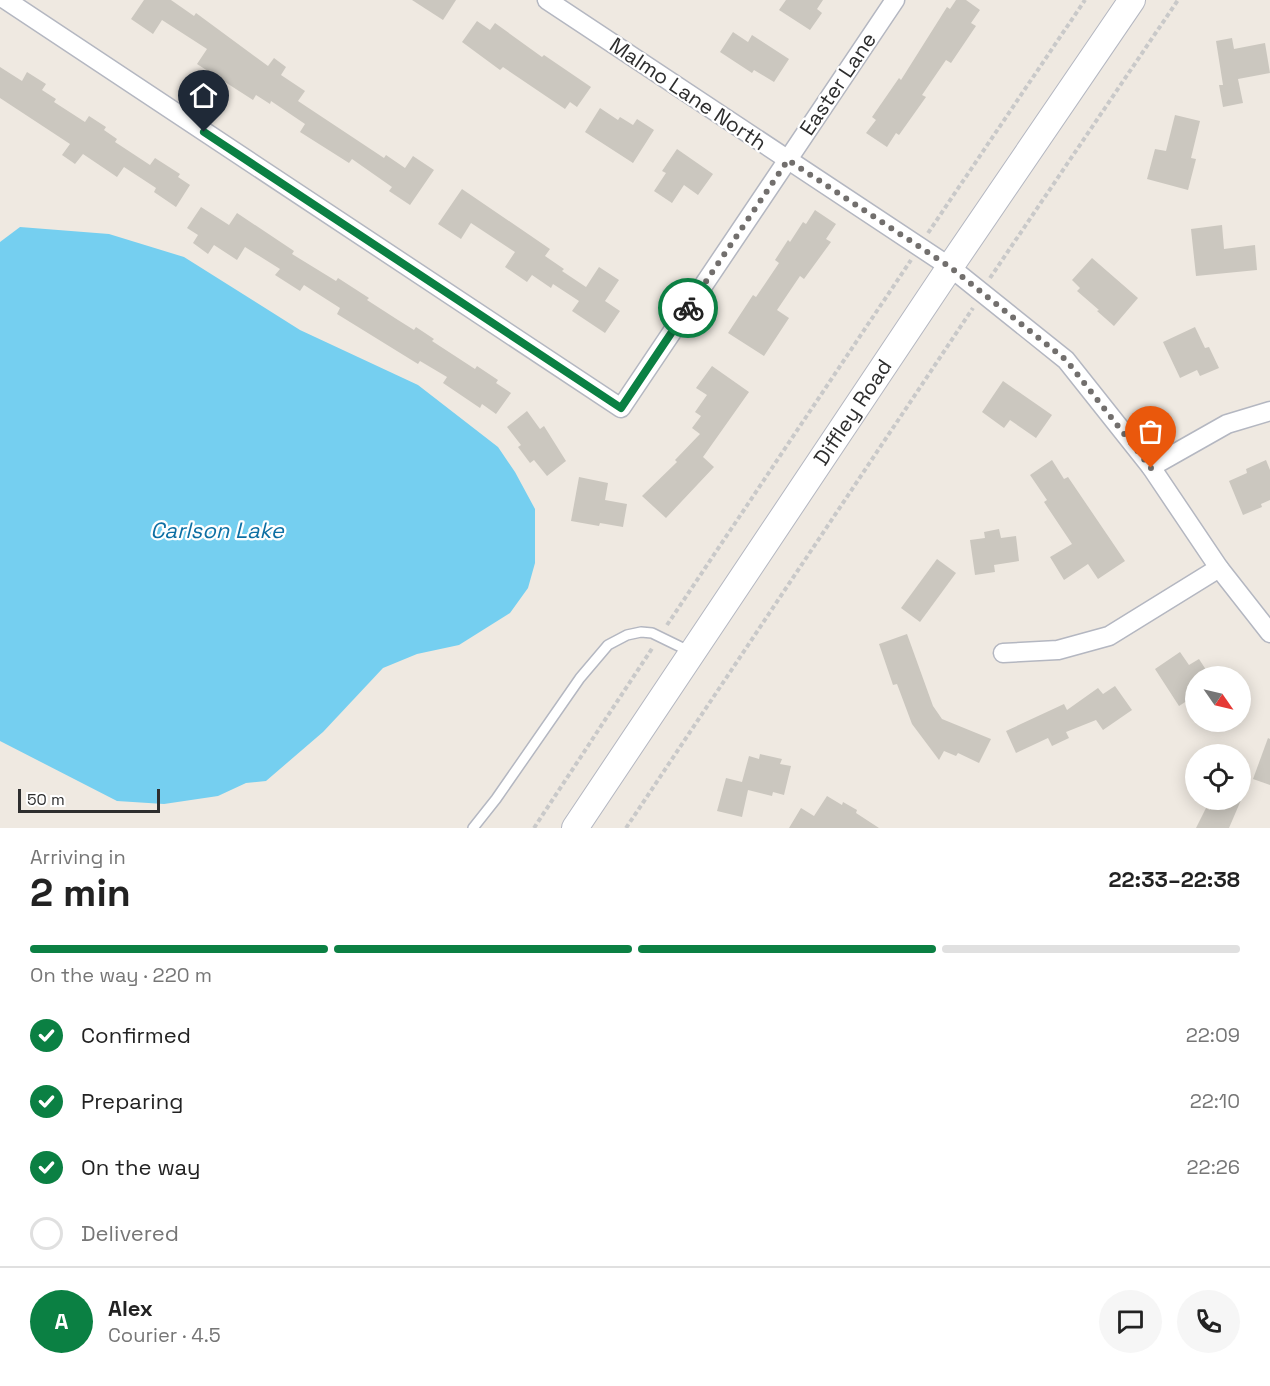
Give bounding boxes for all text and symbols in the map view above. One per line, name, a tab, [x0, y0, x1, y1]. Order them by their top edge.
street label: Easter Lane	[793, 27, 882, 140]
street label: Malmo Lane North	[605, 31, 772, 156]
pin	[178, 70, 229, 132]
icon: home	[187, 79, 220, 112]
courier	[658, 278, 718, 338]
icon: bike	[672, 292, 705, 325]
street label: Diffley Road	[807, 354, 898, 470]
pin	[1125, 406, 1176, 468]
icon: bag	[1134, 415, 1167, 448]
water label: Carlson Lake	[150, 516, 285, 544]
north arrow	[1185, 666, 1251, 732]
map controls	[1185, 666, 1251, 810]
button: locate	[1185, 744, 1251, 810]
scale bar	[18, 786, 160, 814]
text: 50 m	[27, 789, 65, 810]
text: Arriving in	[30, 844, 126, 870]
text: 22:33–22:38	[1108, 865, 1240, 893]
text: 2 min	[30, 868, 131, 917]
text: On the way · 220 m	[30, 962, 212, 988]
icon: check	[30, 1019, 63, 1052]
text: Confirmed	[81, 1021, 191, 1049]
text: 22:09	[1186, 1022, 1240, 1048]
icon: check	[30, 1085, 63, 1118]
text: Preparing	[81, 1087, 183, 1115]
text: 22:10	[1190, 1088, 1240, 1114]
icon: check	[30, 1151, 63, 1184]
text: On the way	[81, 1153, 200, 1181]
text: 22:26	[1187, 1154, 1240, 1180]
text: Delivered	[81, 1219, 179, 1247]
button: chat	[1099, 1290, 1162, 1353]
button: phone	[1177, 1290, 1240, 1353]
text: Alex	[108, 1294, 153, 1322]
text: A	[55, 1307, 68, 1335]
text: Courier · 4.5	[108, 1322, 221, 1348]

